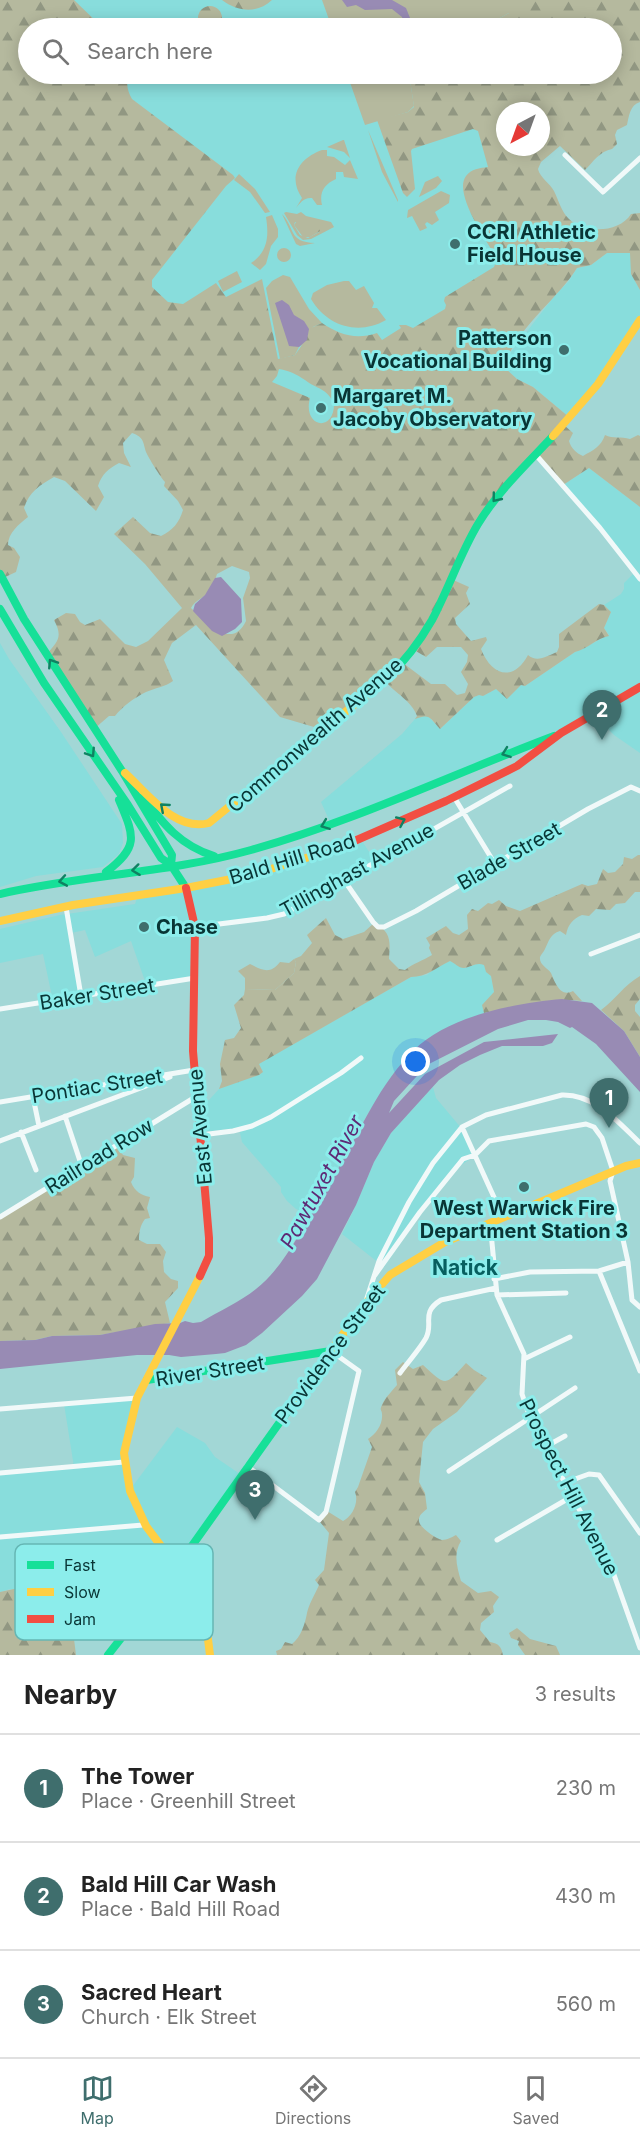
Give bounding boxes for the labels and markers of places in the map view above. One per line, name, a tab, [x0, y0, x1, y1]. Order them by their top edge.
place label: CCRI Athletic Field House	[467, 220, 596, 267]
marker: CCRI Athletic Field House	[448, 237, 462, 251]
place label: Patterson Vocational Building	[364, 326, 552, 373]
marker: Patterson Vocational Building	[557, 343, 571, 357]
place label: Margaret M. Jacoby Observatory	[333, 384, 532, 431]
marker: Margaret M. Jacoby Observatory	[314, 401, 328, 415]
pin: 2	[582, 690, 622, 740]
place label: Chase	[156, 915, 218, 939]
marker: Chase	[137, 920, 151, 934]
pin: 1	[590, 1078, 628, 1128]
marker: West Warwick Fire Department Station 3	[517, 1180, 531, 1194]
place label: West Warwick Fire Department Station 3	[420, 1196, 628, 1243]
pin: 3	[236, 1470, 274, 1520]

